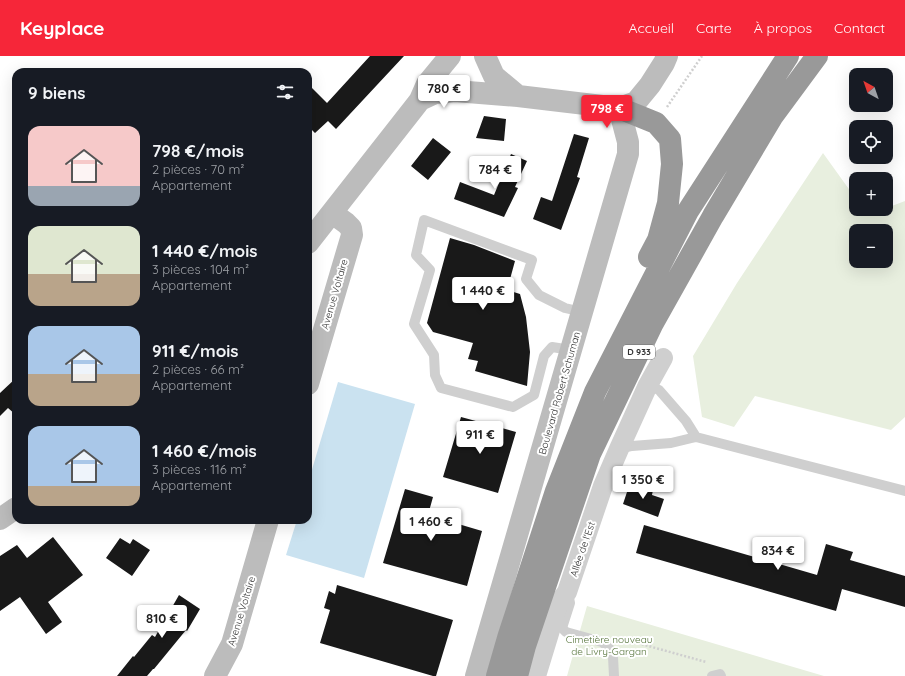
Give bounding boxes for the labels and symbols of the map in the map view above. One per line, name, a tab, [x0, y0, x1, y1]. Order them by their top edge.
north arrow	[849, 68, 893, 112]
pin: 780 €	[416, 75, 472, 109]
pin: 798 €	[579, 95, 635, 129]
pin: 784 €	[467, 156, 523, 190]
street label: Avenue Voltaire	[318, 257, 351, 331]
pin: 1 440 €	[446, 277, 520, 311]
street label: Boulevard Robert Schuman	[536, 330, 583, 456]
road number: D 933	[623, 345, 655, 359]
pin: 911 €	[452, 421, 508, 455]
pin: 1 350 €	[606, 466, 680, 500]
pin: 1 460 €	[394, 508, 468, 542]
street label: Allée de l'Est	[567, 519, 598, 578]
pin: 834 €	[750, 537, 806, 571]
street label: Avenue Voltaire	[225, 574, 258, 648]
pin: 810 €	[134, 605, 190, 639]
park label: Cimetière nouveau de Livry-Gargan	[566, 633, 652, 658]

